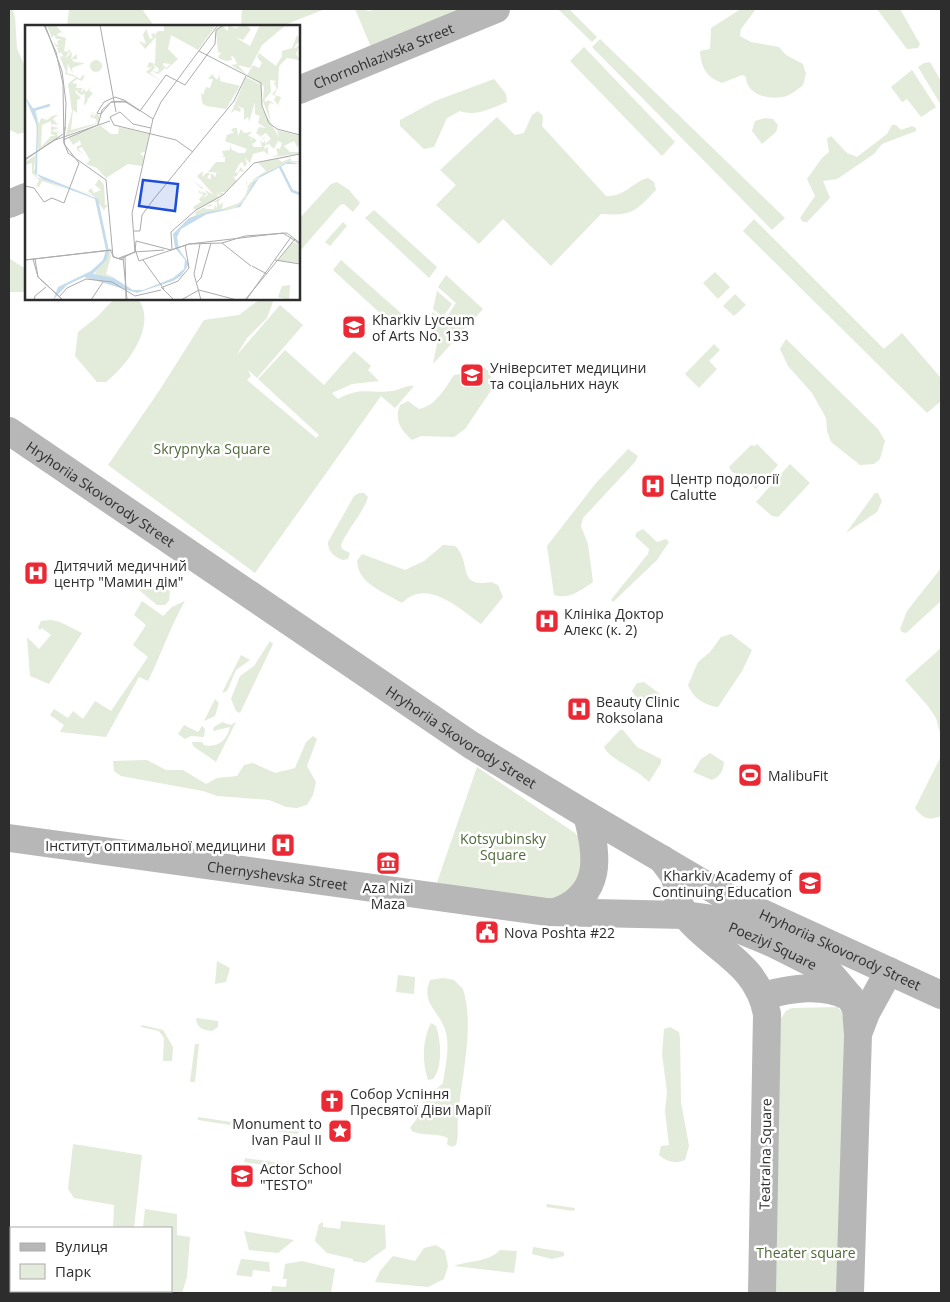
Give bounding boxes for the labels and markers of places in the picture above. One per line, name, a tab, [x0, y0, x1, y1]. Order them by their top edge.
place label: Kharkiv Lyceum of Arts No. 133	[372, 310, 475, 345]
school or university icon: Kharkiv Lyceum of Arts No. 133	[341, 314, 367, 340]
place label: Університет медицини та соціальних наук	[490, 358, 646, 393]
school or university icon: Університет медицини та соціальних наук	[459, 362, 485, 388]
place label: Центр подології Calutte	[670, 469, 779, 504]
hospital icon: Центр подології Calutte	[640, 473, 666, 499]
place label: Дитячий медичний центр "Мамин дім"	[54, 556, 187, 591]
hospital icon: Дитячий медичний центр "Мамин дім"	[23, 560, 49, 586]
place label: Клініка Доктор Алекс (к. 2)	[564, 604, 664, 639]
hospital icon: Клініка Доктор Алекс (к. 2)	[534, 608, 560, 634]
place label: Beauty Clinic Roksolana	[596, 692, 680, 727]
hospital icon: Beauty Clinic Roksolana	[566, 696, 592, 722]
sports icon: MalibuFit	[737, 762, 763, 788]
place label: MalibuFit	[768, 766, 828, 785]
hospital icon: Інститут оптимальної медицини	[270, 832, 296, 858]
place label: Інститут оптимальної медицини	[45, 836, 266, 855]
museum icon: Aza Nizi Maza	[375, 850, 401, 876]
place label: Kharkiv Academy of Continuing Education	[652, 866, 793, 901]
school or university icon: Kharkiv Academy of Continuing Education	[797, 870, 823, 896]
place label: Aza Nizi Maza	[362, 878, 414, 913]
public building icon: Nova Poshta #22	[474, 919, 500, 945]
place label: Nova Poshta #22	[504, 923, 615, 942]
place label: Собор Успіння Пресвятої Діви Марії	[350, 1084, 491, 1119]
church icon: Собор Успіння Пресвятої Діви Марії	[319, 1088, 345, 1114]
place label: Monument to Ivan Paul II	[232, 1114, 322, 1149]
place icon: Monument to Ivan Paul II	[327, 1118, 353, 1144]
place label: Actor School "TЕSTO"	[260, 1159, 342, 1194]
school or university icon: Actor School "TЕSTO"	[229, 1163, 255, 1189]

